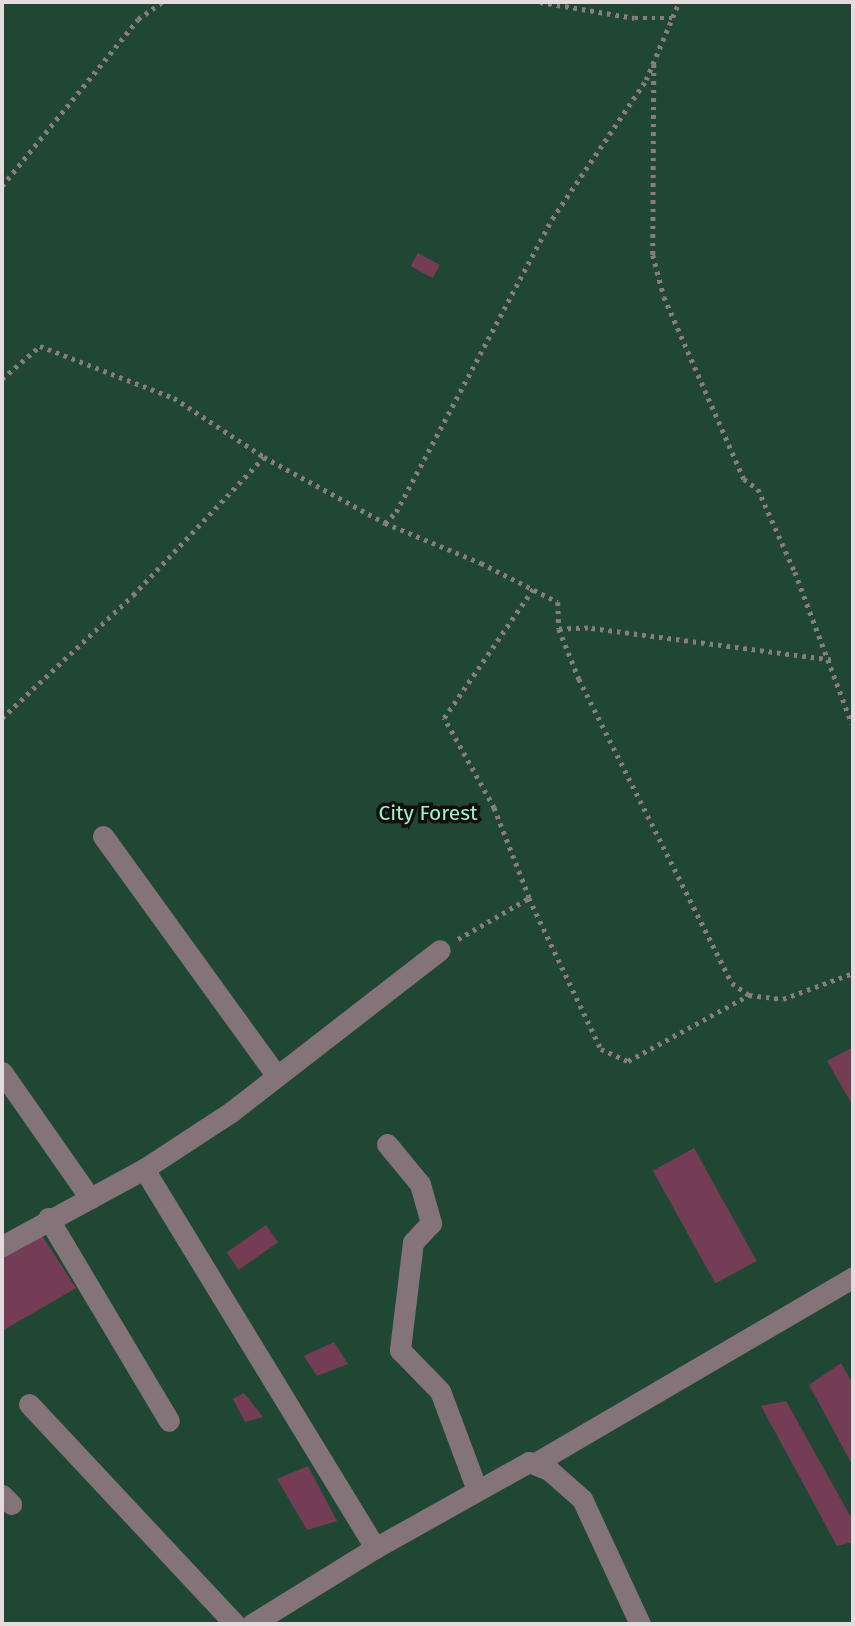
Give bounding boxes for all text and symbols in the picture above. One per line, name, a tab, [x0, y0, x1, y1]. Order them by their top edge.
park label: City Forest	[378, 800, 478, 826]

